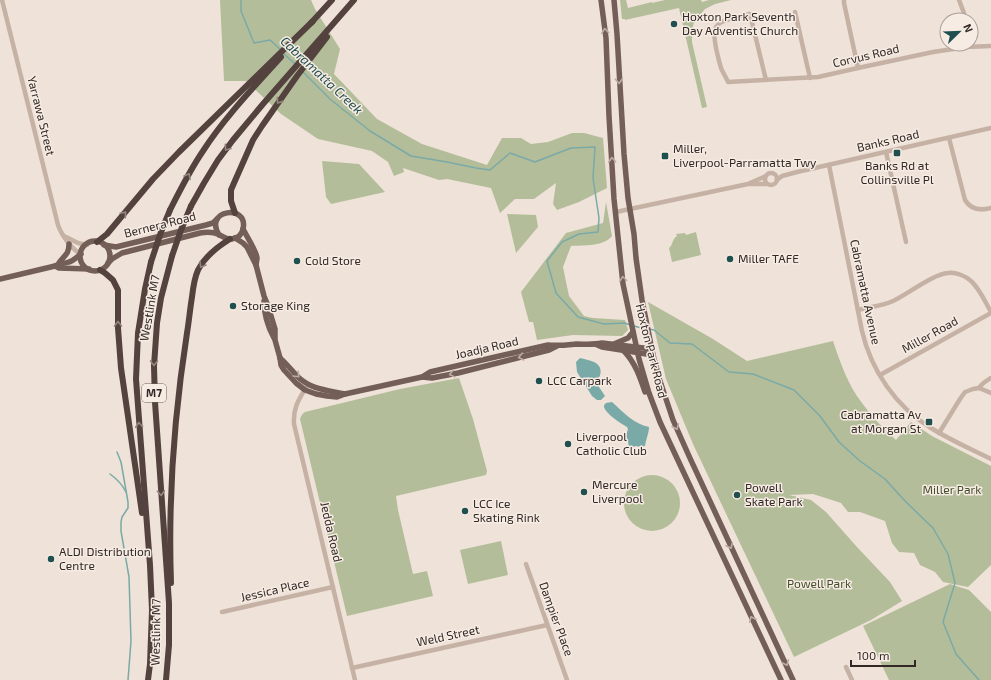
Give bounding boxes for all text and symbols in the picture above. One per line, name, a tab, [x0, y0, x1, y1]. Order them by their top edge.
place label: Hoxton Park Seventh Day Adventist Church	[682, 9, 798, 37]
north arrow	[939, 12, 979, 52]
marker: Hoxton Park Seventh Day Adventist Church	[669, 19, 679, 29]
text: N	[961, 22, 976, 34]
one-way arrow	[601, 27, 610, 34]
water label: Cabramatta Creek	[277, 33, 367, 117]
street label: Corvus Road	[831, 41, 901, 70]
street label: Yarrawa Street	[25, 75, 59, 157]
one-way arrow	[615, 78, 623, 84]
one-way arrow	[277, 97, 284, 104]
street label: Banks Road	[855, 126, 920, 154]
place label: Miller, Liverpool-Parramatta Twy	[673, 141, 817, 169]
one-way arrow	[225, 143, 232, 150]
marker: Banks Rd at Collinsville Pl	[892, 148, 902, 158]
marker: Miller, Liverpool-Parramatta Twy	[660, 151, 670, 161]
one-way arrow	[607, 157, 616, 163]
place label: Banks Rd at Collinsville Pl	[860, 158, 934, 186]
one-way arrow	[183, 172, 191, 180]
street label: Bernera Road	[122, 208, 197, 240]
one-way arrow	[119, 211, 126, 219]
street label: Cabramatta Avenue	[848, 238, 884, 346]
place label: Miller TAFE	[738, 251, 799, 265]
place label: Cold Store	[305, 253, 361, 267]
marker: Miller TAFE	[725, 254, 735, 264]
marker: Cold Store	[292, 256, 302, 266]
one-way arrow	[199, 261, 206, 268]
street label: Westlink M7	[136, 274, 162, 342]
one-way arrow	[619, 276, 628, 282]
place label: Storage King	[241, 298, 310, 312]
marker: Storage King	[228, 301, 238, 311]
street label: Hoxton Park Road	[633, 302, 670, 399]
street label: Miller Road	[899, 313, 960, 355]
one-way arrow	[114, 321, 122, 327]
street label: Joadja Road	[454, 333, 520, 362]
one-way arrow	[518, 353, 524, 361]
one-way arrow	[150, 360, 158, 366]
one-way arrow	[449, 369, 455, 378]
one-way arrow	[292, 370, 300, 378]
place label: LCC Carpark	[547, 373, 612, 387]
marker: LCC Carpark	[534, 376, 544, 386]
road number: M7	[142, 384, 166, 402]
place label: Cabramatta Av at Morgan St	[841, 407, 922, 435]
marker: Cabramatta Av at Morgan St	[924, 417, 934, 427]
one-way arrow	[135, 422, 144, 428]
one-way arrow	[672, 424, 680, 431]
place label: Liverpool Catholic Club	[576, 429, 647, 457]
marker: Liverpool Catholic Club	[563, 439, 573, 449]
place label: Mercure Liverpool	[592, 477, 643, 505]
place label: Powell Skate Park	[745, 480, 803, 508]
park label: Miller Park	[923, 482, 981, 496]
marker: Mercure Liverpool	[579, 487, 589, 497]
one-way arrow	[157, 490, 166, 496]
marker: Powell Skate Park	[732, 490, 742, 500]
place label: LCC Ice Skating Rink	[473, 496, 540, 524]
street label: Jedda Road	[318, 500, 346, 563]
marker: LCC Ice Skating Rink	[460, 506, 470, 516]
one-way arrow	[725, 541, 733, 549]
place label: ALDI Distribution Centre	[59, 544, 151, 572]
marker: ALDI Distribution Centre	[46, 554, 56, 564]
street label: Jessica Place	[239, 574, 311, 604]
park label: Powell Park	[787, 576, 851, 590]
street label: Dampier Place	[537, 580, 577, 658]
street label: Westlink M7	[147, 598, 163, 666]
one-way arrow	[749, 616, 757, 624]
street label: Weld Street	[415, 621, 481, 649]
scale bar	[851, 642, 915, 668]
text: 100 m	[857, 648, 889, 662]
one-way arrow	[781, 660, 789, 667]

